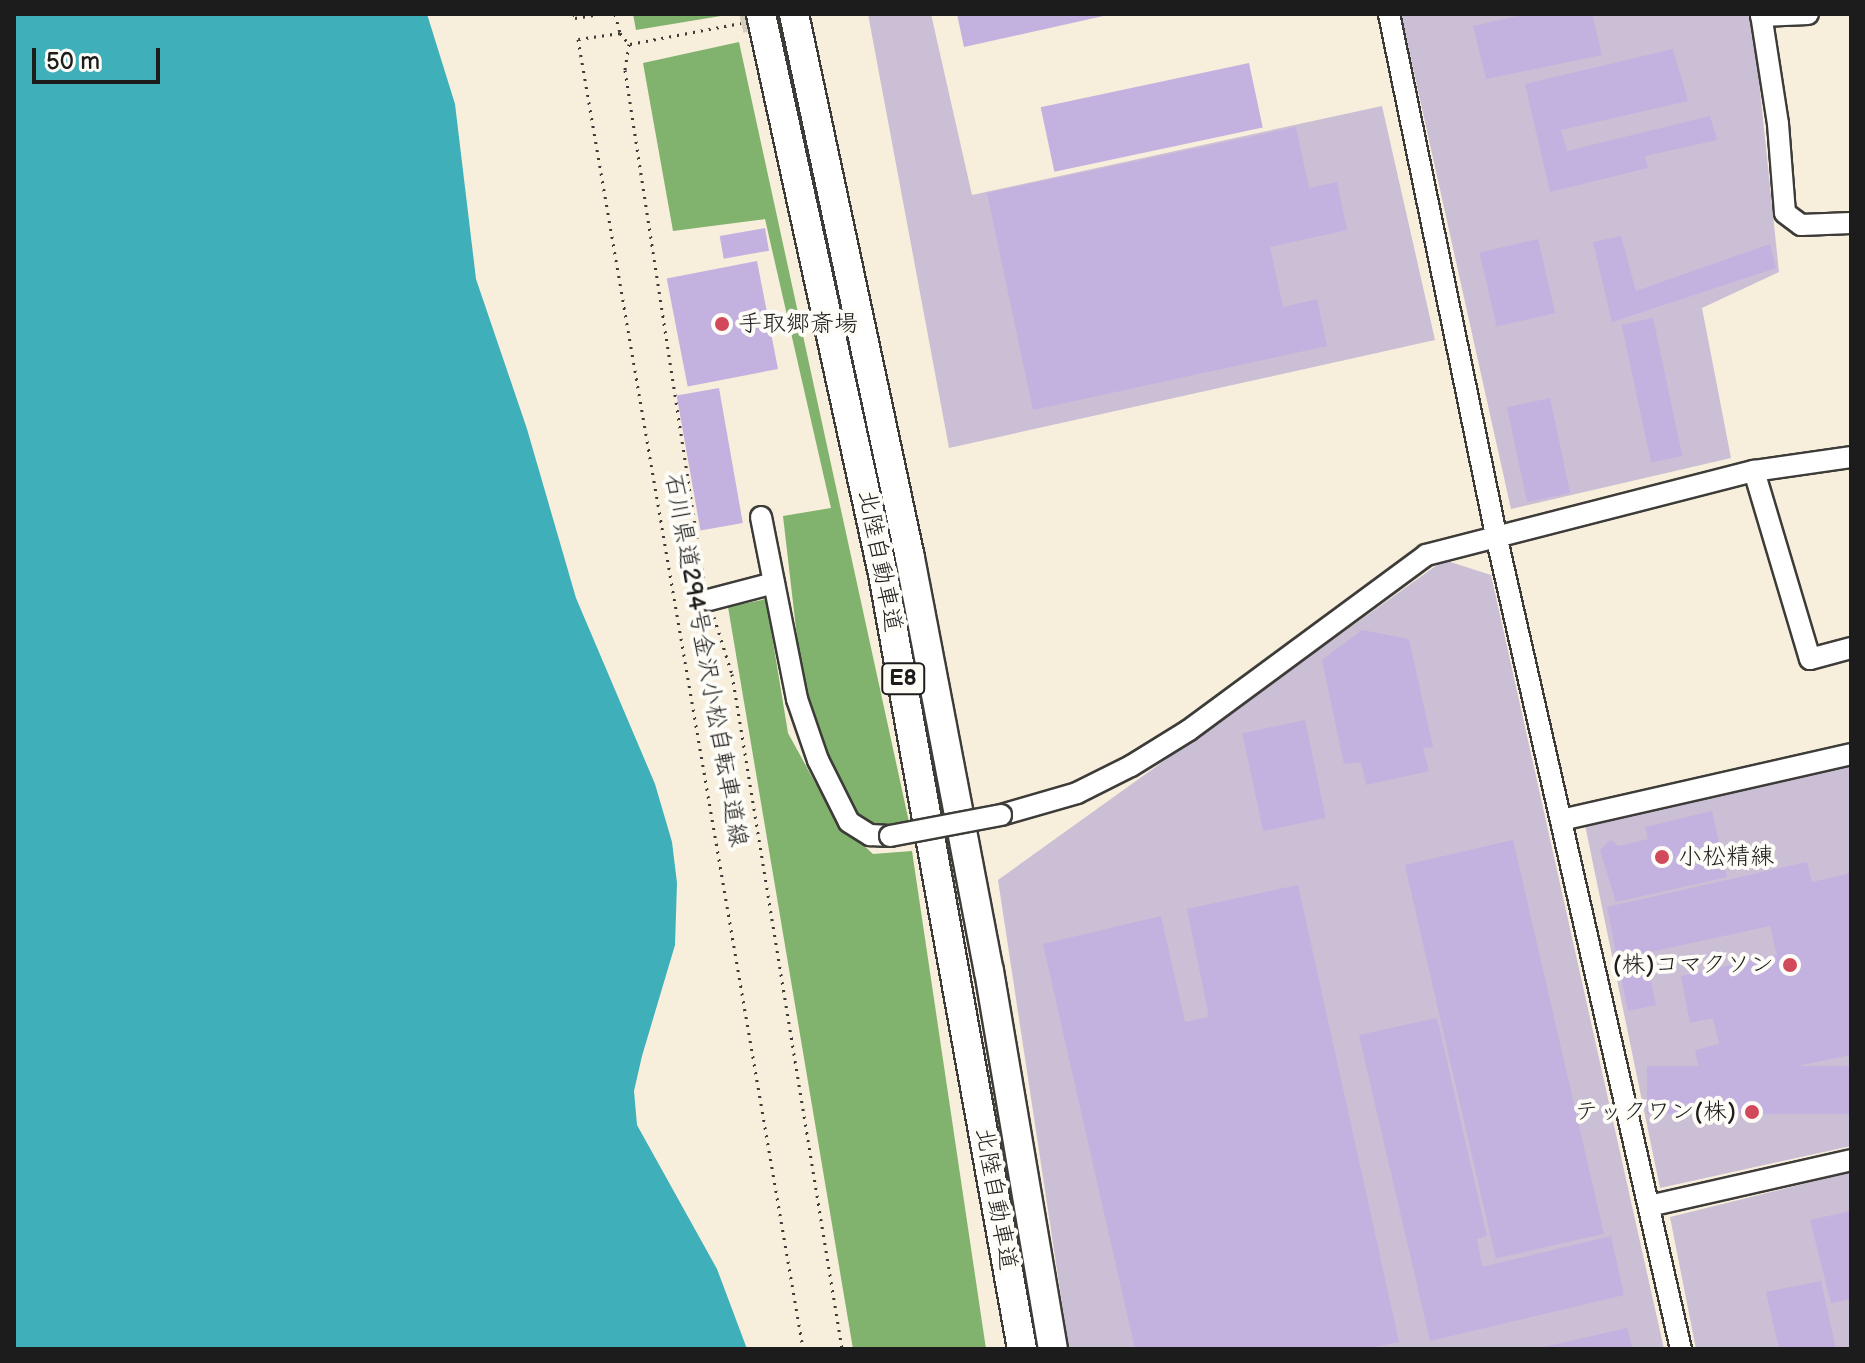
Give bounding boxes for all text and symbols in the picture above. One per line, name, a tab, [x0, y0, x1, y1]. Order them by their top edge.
scale bar	[36, 32, 164, 82]
text: 50 m	[46, 47, 100, 76]
place label: 手取郷斎場	[738, 310, 858, 338]
marker: 手取郷斎場	[713, 315, 731, 333]
street label: 石川県道294号金沢小松自転車道線	[659, 471, 753, 849]
street label: 北陸自動車道	[852, 488, 908, 634]
road number: E8	[881, 661, 925, 697]
place label: 小松精練	[1678, 843, 1774, 871]
marker: 小松精練	[1653, 848, 1671, 866]
place label: (株)コマクソン	[1612, 951, 1774, 979]
marker: (株)コマクソン	[1781, 956, 1799, 974]
place label: テックワン(株)	[1574, 1098, 1736, 1126]
marker: テックワン(株)	[1743, 1103, 1761, 1121]
street label: 北陸自動車道	[969, 1126, 1023, 1272]

